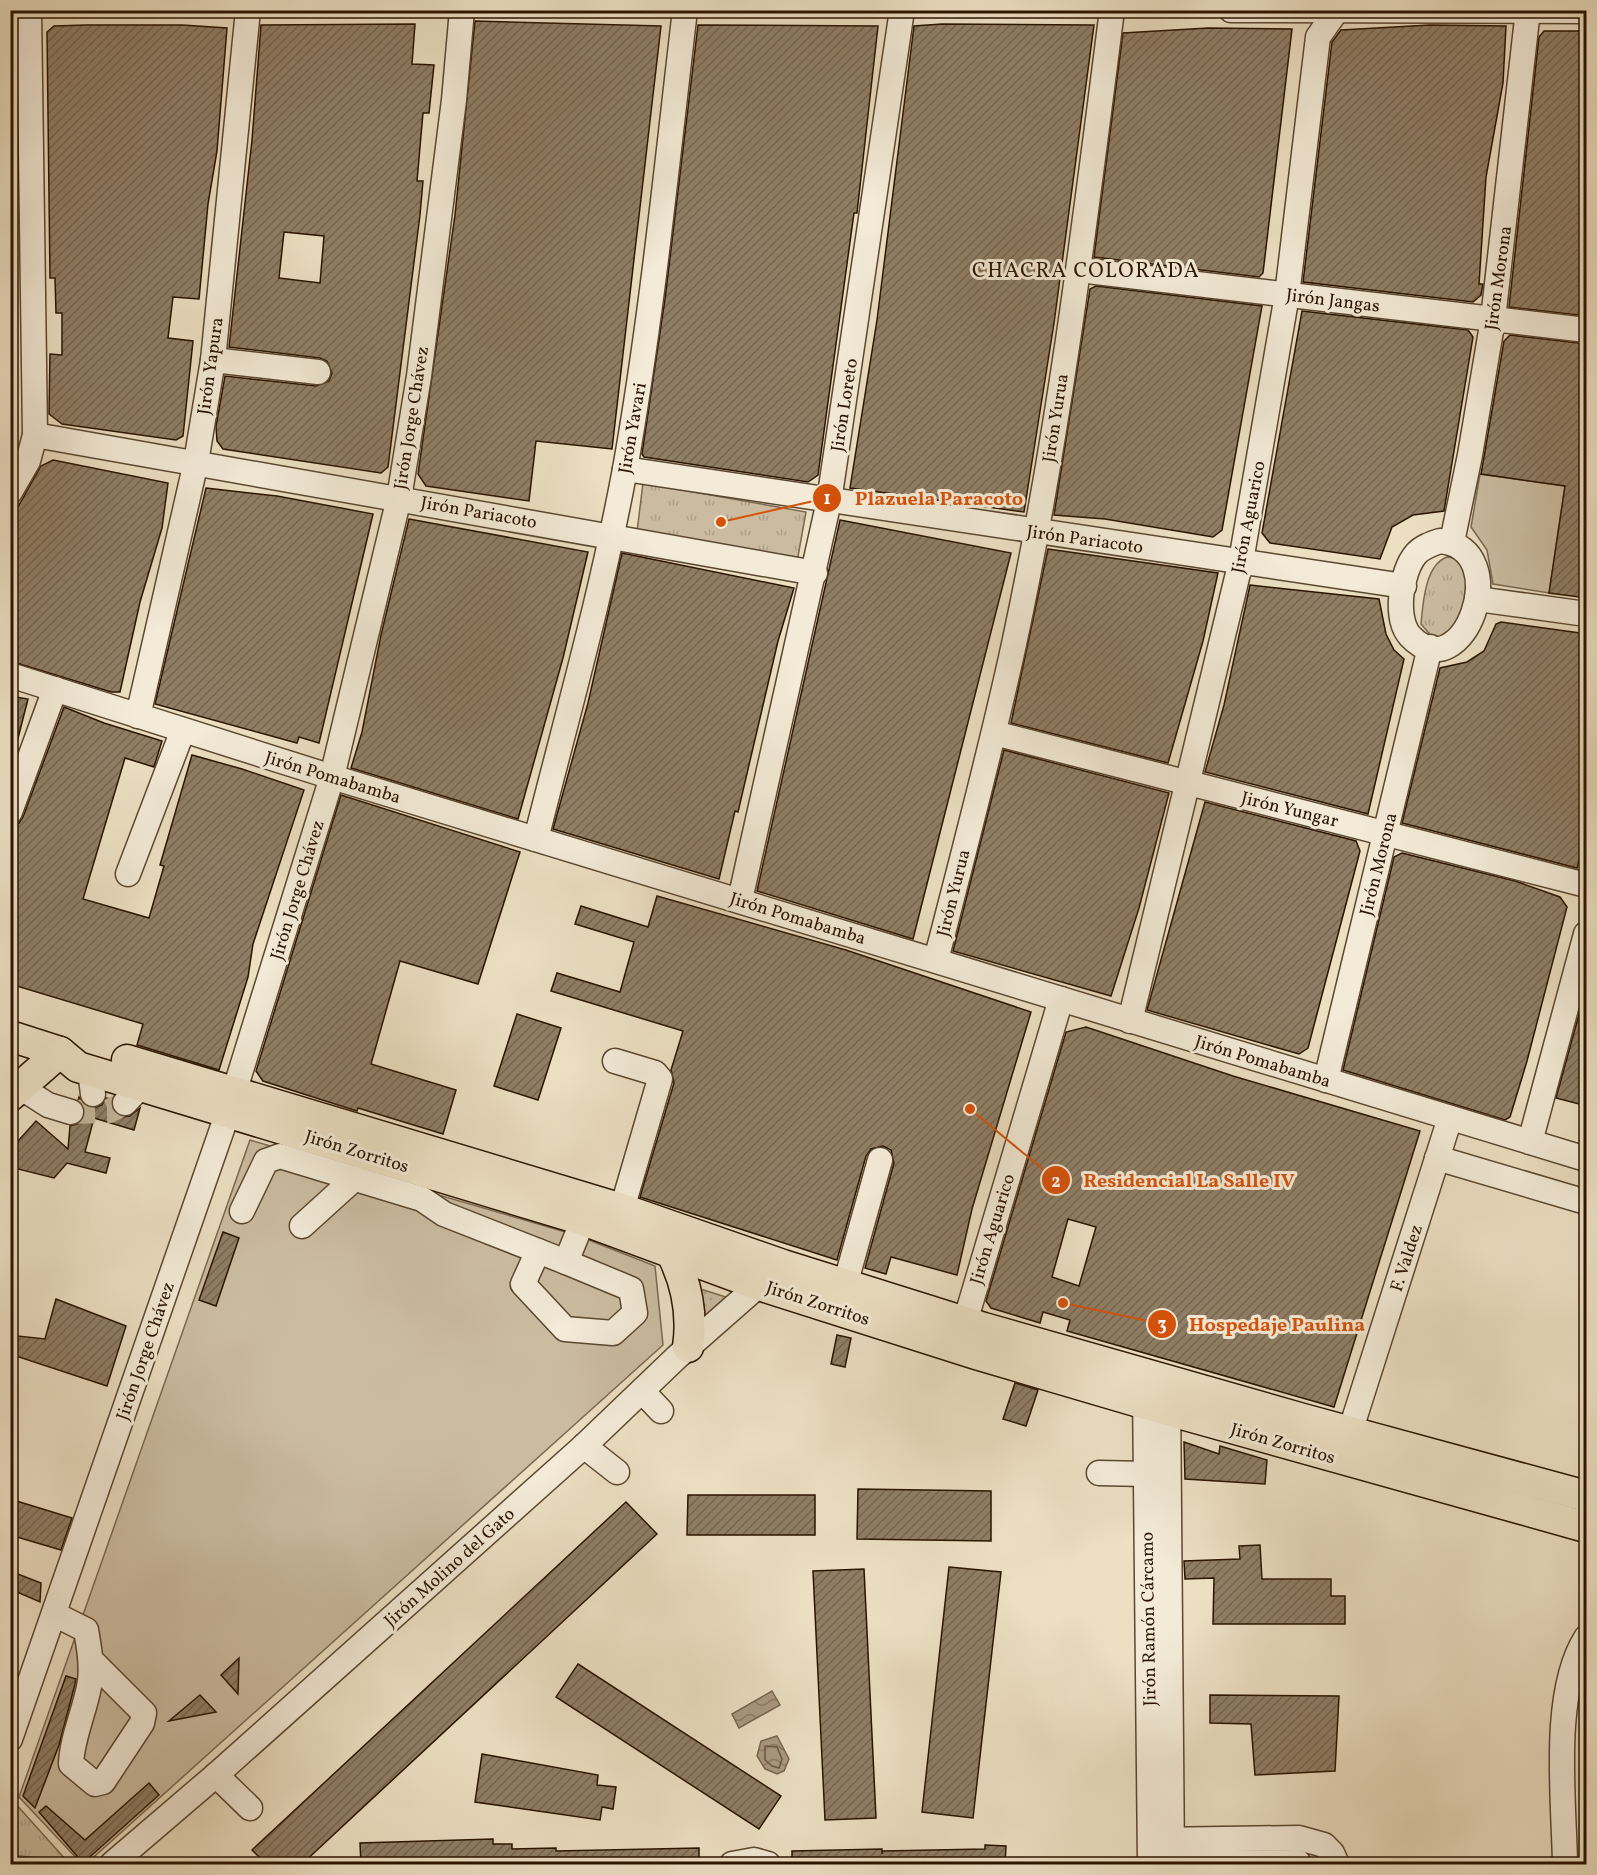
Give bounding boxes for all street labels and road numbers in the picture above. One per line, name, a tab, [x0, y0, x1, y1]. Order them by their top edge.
street label: Jirón Morona	[1480, 224, 1519, 332]
street label: Jirón Jangas	[1284, 283, 1381, 320]
street label: Jirón Yapura	[192, 316, 231, 417]
street label: Jirón Jorge Chávez	[389, 345, 436, 492]
street label: Jirón Loreto	[826, 357, 865, 454]
street label: Jirón Yurua	[1037, 372, 1076, 464]
street label: Jirón Yavari	[613, 381, 654, 476]
street label: Jirón Aguarico	[1226, 459, 1273, 576]
street label: Jirón Pariacoto	[419, 491, 539, 536]
street label: Jirón Pariacoto	[1025, 520, 1145, 561]
street label: Jirón Pomabamba	[262, 746, 404, 811]
street label: Jirón Yungar	[1238, 786, 1341, 835]
street label: Jirón Morona	[1355, 810, 1404, 919]
street label: Jirón Jorge Chávez	[265, 817, 332, 963]
street label: Jirón Yurua	[931, 847, 977, 940]
street label: Jirón Pomabamba	[727, 887, 869, 952]
street label: Jirón Pomabamba	[1192, 1030, 1334, 1095]
street label: Jirón Zorritos	[301, 1125, 412, 1180]
street label: Jirón Aguarico	[965, 1171, 1022, 1288]
street label: F. Valdez	[1385, 1222, 1430, 1295]
street label: Jirón Zorritos	[762, 1276, 873, 1333]
street label: Jirón Jorge Chávez	[111, 1279, 182, 1424]
street label: Jirón Zorritos	[1227, 1418, 1338, 1471]
street label: Jirón Molino del Gato	[379, 1502, 521, 1634]
street label: Jirón Ramón Cárcamo	[1135, 1531, 1164, 1707]

